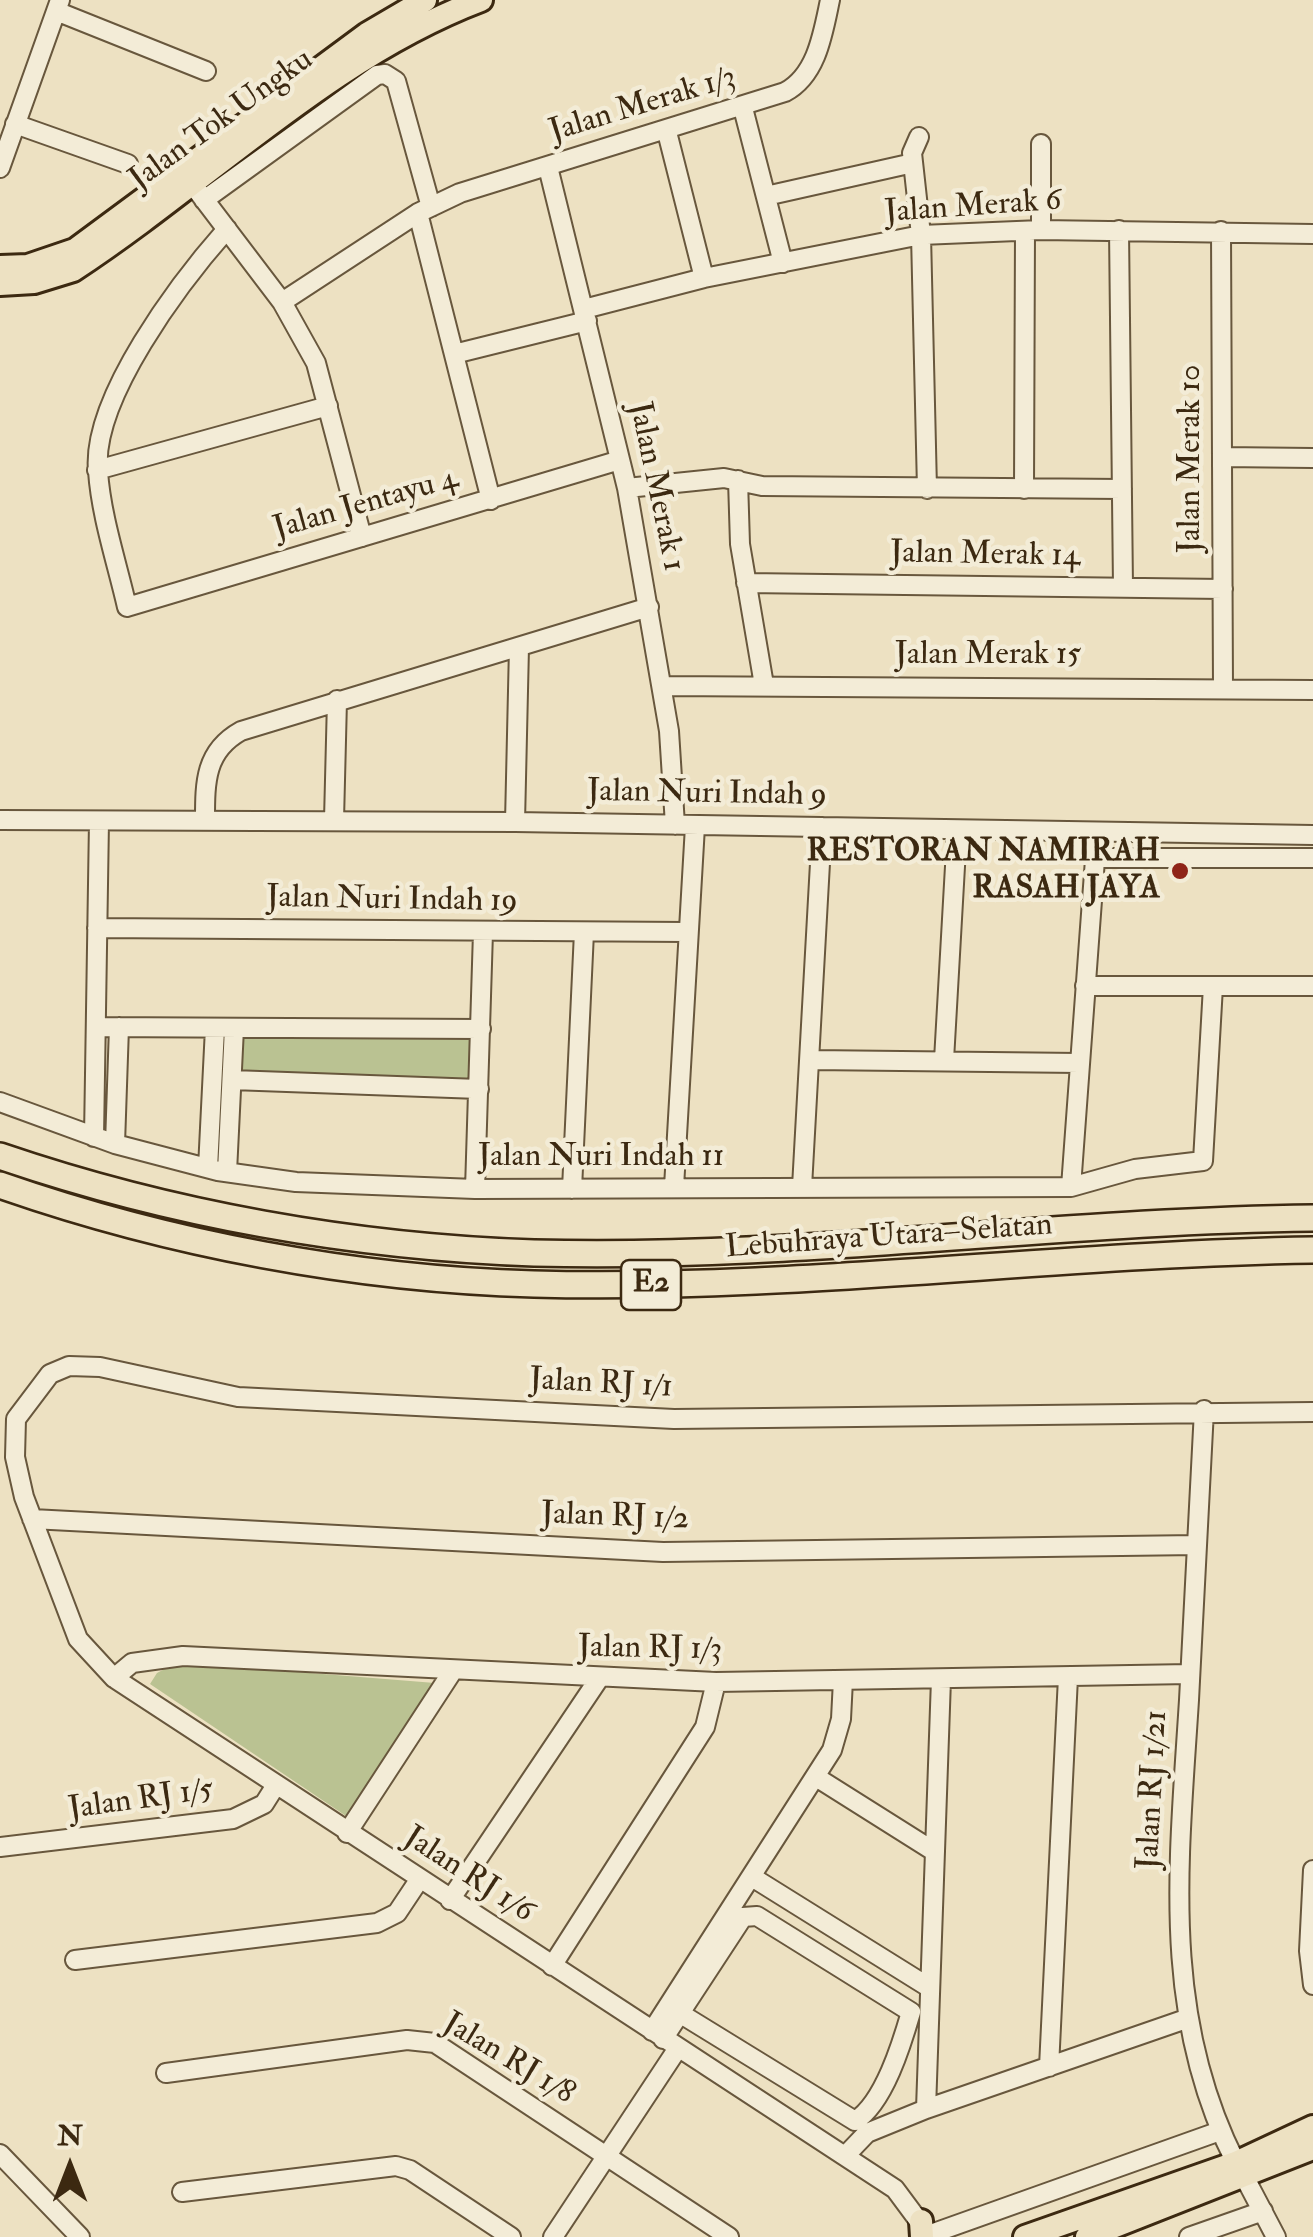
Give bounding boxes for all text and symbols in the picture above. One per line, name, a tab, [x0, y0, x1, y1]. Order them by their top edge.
street label: Jalan Tok Ungku	[123, 42, 321, 200]
street label: Jalan Merak 1/3	[545, 59, 741, 153]
street label: Jalan Merak 6	[883, 183, 1063, 233]
street label: Jalan Merak 10	[1173, 365, 1211, 553]
street label: Jalan Merak 1	[618, 399, 692, 575]
street label: Jalan Jentayu 4	[269, 460, 463, 550]
street label: Jalan Merak 14	[890, 535, 1080, 577]
street label: Jalan Merak 15	[895, 637, 1081, 675]
street label: Jalan Nuri Indah 9	[587, 774, 827, 816]
place label: RESTORAN NAMIRAH RASAH JAYA	[806, 834, 1160, 909]
marker: RESTORAN NAMIRAH RASAH JAYA	[1169, 860, 1191, 882]
street label: Jalan Nuri Indah 19	[266, 880, 518, 922]
street label: Jalan Nuri Indah 11	[478, 1139, 724, 1177]
street label: Lebuhraya Utara–Selatan	[724, 1207, 1054, 1269]
road number: E2	[621, 1260, 681, 1310]
street label: Jalan RJ 1/1	[528, 1362, 674, 1408]
street label: Jalan RJ 1/2	[540, 1496, 690, 1540]
street label: Jalan RJ 1/3	[578, 1630, 722, 1670]
street label: Jalan RJ 1/21	[1131, 1709, 1177, 1871]
street label: Jalan RJ 1/5	[66, 1772, 216, 1830]
street label: Jalan RJ 1/6	[395, 1820, 541, 1932]
street label: Jalan RJ 1/8	[435, 2006, 581, 2114]
north arrow	[20, 2117, 120, 2217]
text: N	[57, 2119, 83, 2154]

